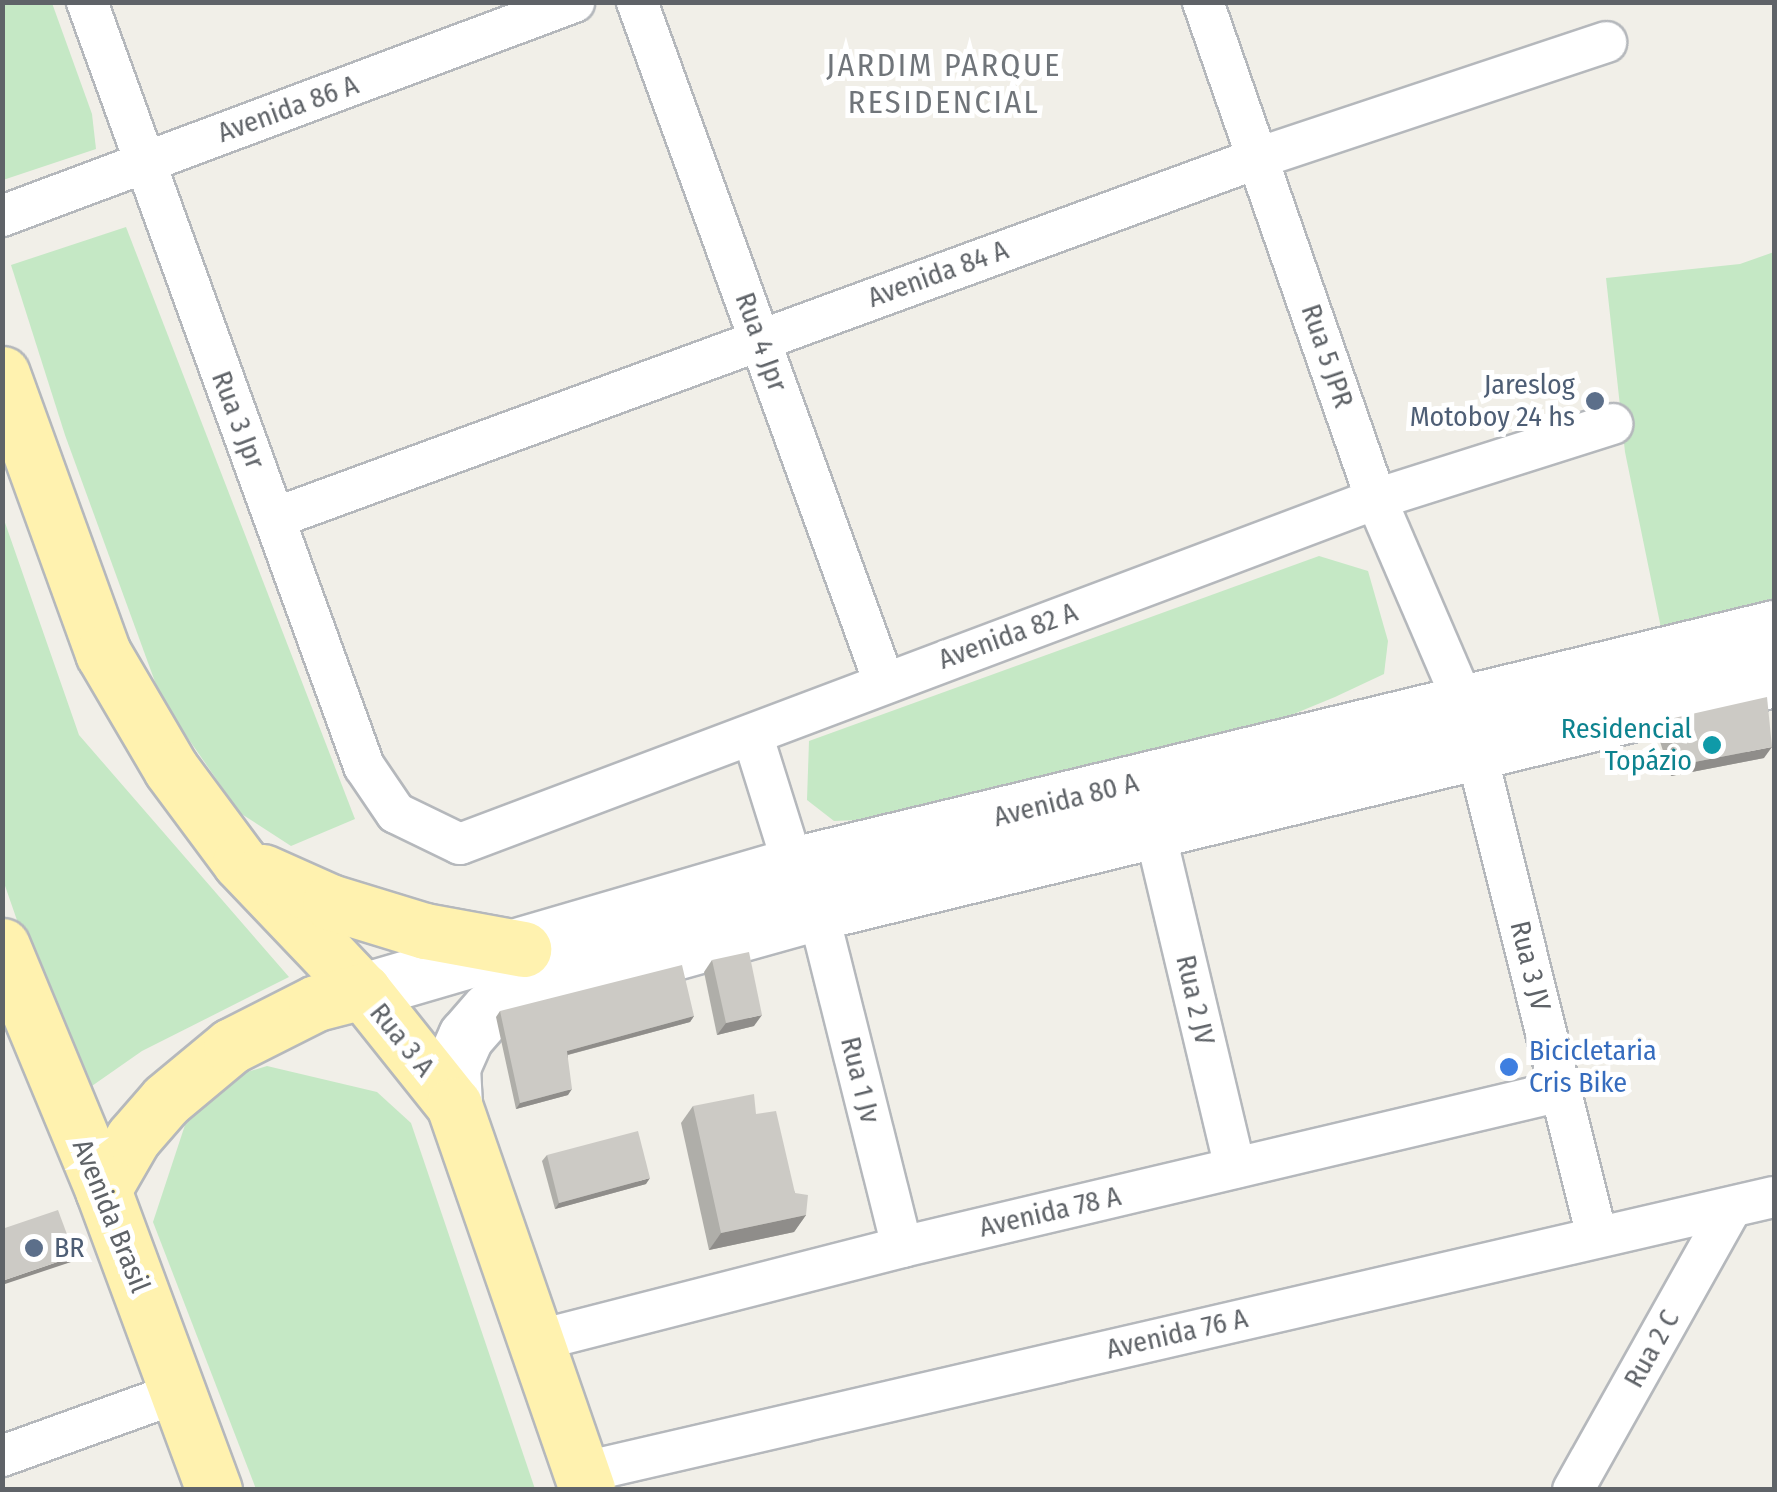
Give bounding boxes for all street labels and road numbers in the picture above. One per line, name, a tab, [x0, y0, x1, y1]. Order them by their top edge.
street label: Avenida 86 A	[213, 68, 363, 150]
street label: Avenida 84 A	[863, 233, 1013, 315]
street label: Rua 4 Jpr	[728, 288, 794, 396]
street label: Rua 5 JPR	[1294, 300, 1360, 412]
street label: Rua 3 Jpr	[204, 366, 272, 474]
street label: Avenida 82 A	[934, 595, 1082, 677]
street label: Avenida 80 A	[990, 766, 1142, 834]
street label: Rua 3 JV	[1503, 918, 1557, 1014]
street label: Rua 2 JV	[1168, 952, 1222, 1048]
street label: Rua 3 A	[362, 997, 442, 1083]
street label: Rua 1 Jv	[833, 1033, 887, 1127]
street label: Avenida Brasil	[65, 1135, 157, 1297]
street label: Avenida 78 A	[976, 1179, 1124, 1245]
street label: Avenida 76 A	[1103, 1301, 1251, 1367]
street label: Rua 2 C	[1617, 1304, 1687, 1394]

